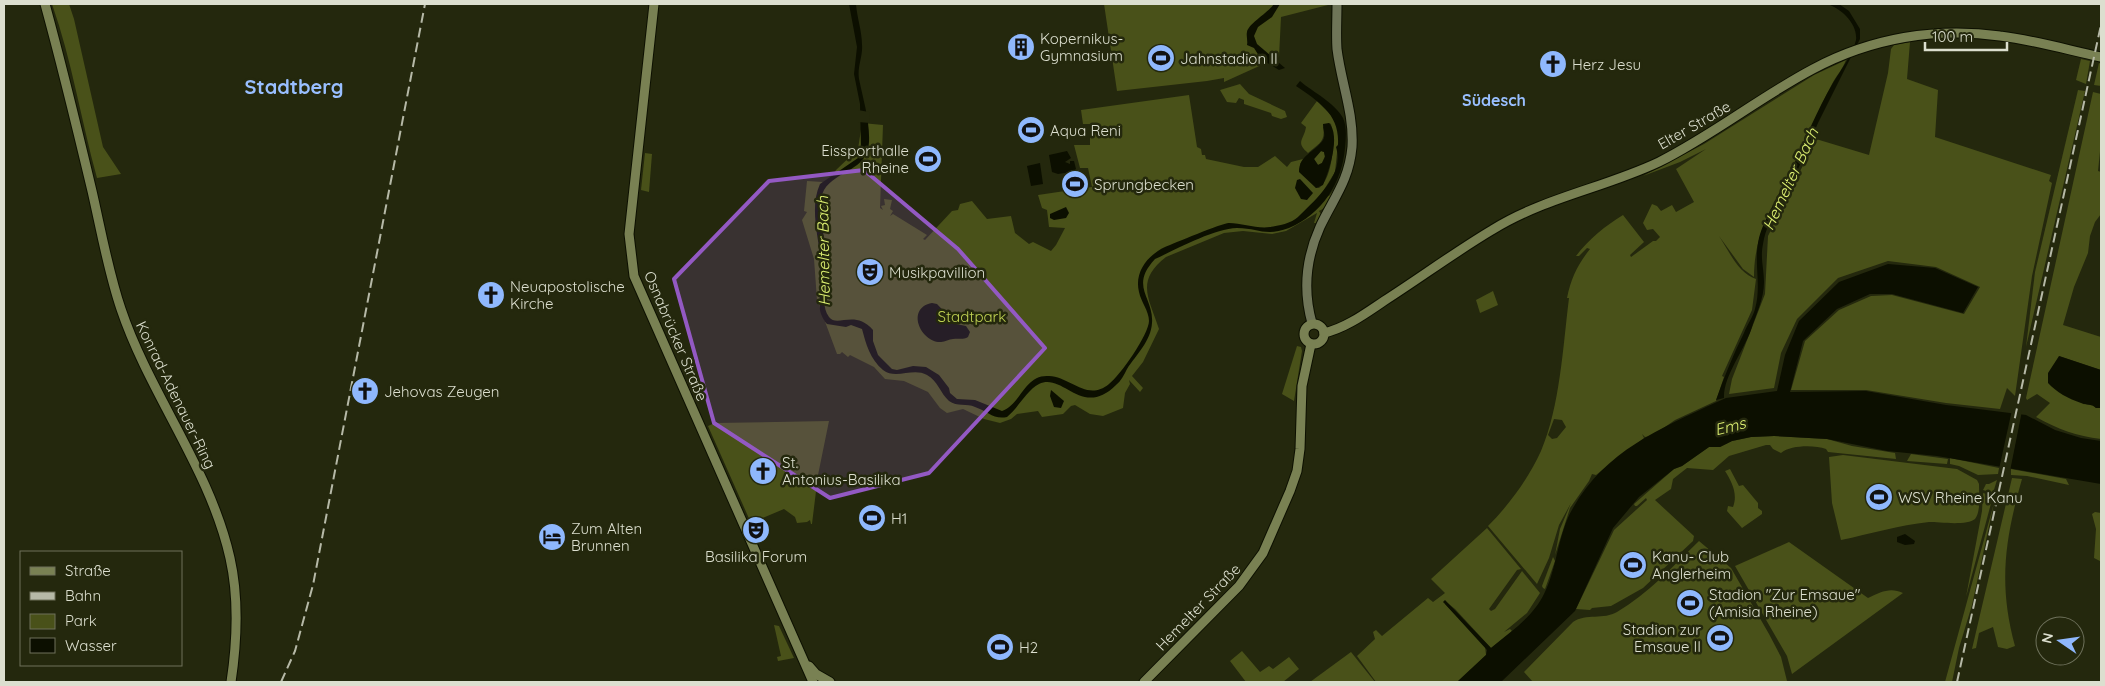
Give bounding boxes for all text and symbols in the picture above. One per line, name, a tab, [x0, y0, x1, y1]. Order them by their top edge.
scale bar	[1925, 20, 2008, 52]
text: 100 m	[1932, 27, 1973, 46]
place label: Kopernikus- Gymnasium	[1040, 29, 1123, 65]
building icon: Kopernikus- Gymnasium	[1006, 32, 1036, 62]
sports icon: Jahnstadion II	[1146, 43, 1176, 73]
place label: Jahnstadion II	[1180, 49, 1278, 68]
church icon: Herz Jesu	[1538, 49, 1568, 79]
place label: Herz Jesu	[1572, 55, 1641, 74]
district label: Stadtberg	[245, 74, 343, 99]
district label: Südesch	[1462, 90, 1526, 110]
street label: Elter Straße	[1654, 97, 1734, 153]
sports icon: Aqua Reni	[1016, 115, 1046, 145]
place label: Aqua Reni	[1050, 121, 1121, 140]
water label: Hemelter Bach	[1758, 124, 1823, 233]
place label: Eissporthalle Rheine	[821, 141, 909, 177]
sports icon: Eissporthalle Rheine	[913, 144, 943, 174]
sports icon: Sprungbecken	[1060, 169, 1090, 199]
place label: Sprungbecken	[1094, 175, 1194, 194]
water label: Hemelter Bach	[812, 195, 834, 306]
theatre icon: Musikpavillion	[855, 257, 885, 287]
place label: Musikpavillion	[889, 263, 985, 282]
street label: Osnabrücker Straße	[640, 268, 712, 404]
place label: Neuapostolische Kirche	[510, 277, 625, 313]
church icon: Neuapostolische Kirche	[476, 280, 506, 310]
park label: Stadtpark	[938, 307, 1006, 326]
street label: Konrad-Adenauer-Ring	[132, 318, 220, 472]
church icon: Jehovas Zeugen	[350, 376, 380, 406]
place label: Jehovas Zeugen	[384, 382, 499, 401]
water label: Ems	[1712, 412, 1749, 439]
place label: St. Antonius-Basilika	[782, 453, 901, 489]
church icon: St. Antonius-Basilika	[748, 456, 778, 486]
sports icon: WSV Rheine Kanu	[1864, 482, 1894, 512]
place label: WSV Rheine Kanu	[1898, 488, 2023, 507]
sports icon: H1	[857, 503, 887, 533]
place label: H1	[891, 509, 907, 528]
theatre icon: Basilika Forum	[741, 515, 771, 545]
place label: Zum Alten Brunnen	[571, 519, 642, 555]
hotel icon: Zum Alten Brunnen	[537, 522, 567, 552]
place label: Basilika Forum	[705, 547, 807, 566]
place label: Kanu- Club Anglerheim	[1652, 547, 1731, 583]
sports icon: Kanu- Club Anglerheim	[1618, 550, 1648, 580]
legend	[20, 551, 182, 666]
street label: Hemelter Straße	[1152, 559, 1244, 655]
text: Straße	[65, 561, 111, 580]
place label: Stadion "Zur Emsaue" (Amisia Rheine)	[1709, 585, 1861, 621]
text: Bahn	[65, 586, 101, 605]
sports icon: Stadion "Zur Emsaue" (Amisia Rheine)	[1675, 588, 1705, 618]
text: Park	[65, 611, 97, 630]
north arrow	[2035, 616, 2085, 666]
place label: Stadion zur Emsaue II	[1623, 620, 1701, 656]
sports icon: Stadion zur Emsaue II	[1705, 623, 1735, 653]
text: N	[2037, 631, 2057, 645]
sports icon: H2	[985, 632, 1015, 662]
text: Wasser	[65, 636, 117, 655]
place label: H2	[1019, 638, 1038, 657]

